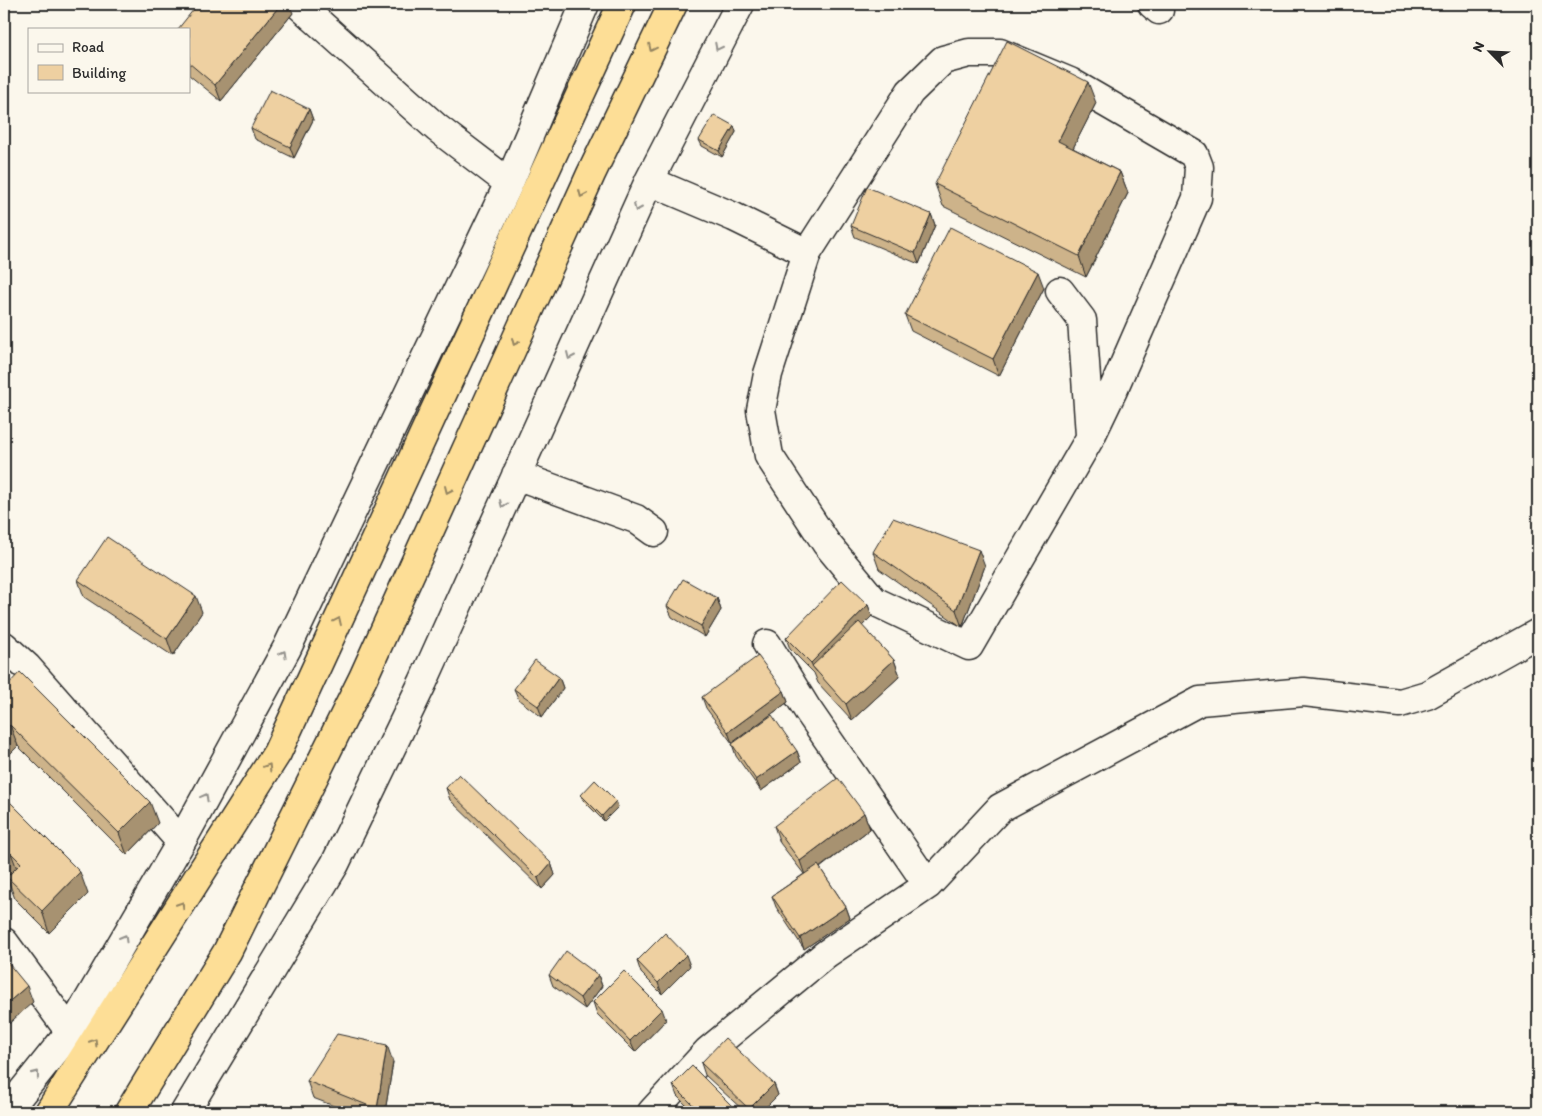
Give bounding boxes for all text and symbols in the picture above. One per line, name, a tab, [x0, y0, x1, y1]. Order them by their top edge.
legend	[28, 28, 190, 92]
north arrow	[1464, 28, 1514, 78]
text: Road	[72, 38, 105, 56]
text: N	[1469, 39, 1488, 55]
one-way arrow	[714, 42, 724, 51]
one-way arrow	[648, 43, 658, 52]
text: Building	[72, 64, 126, 82]
one-way arrow	[577, 189, 588, 198]
one-way arrow	[632, 203, 643, 212]
one-way arrow	[511, 337, 521, 346]
one-way arrow	[565, 351, 576, 360]
one-way arrow	[444, 485, 454, 494]
one-way arrow	[499, 499, 510, 508]
one-way arrow	[332, 617, 343, 626]
one-way arrow	[277, 651, 287, 660]
one-way arrow	[262, 764, 272, 773]
one-way arrow	[199, 793, 209, 802]
one-way arrow	[175, 901, 184, 910]
one-way arrow	[118, 934, 128, 943]
one-way arrow	[87, 1038, 97, 1047]
one-way arrow	[31, 1071, 39, 1080]

